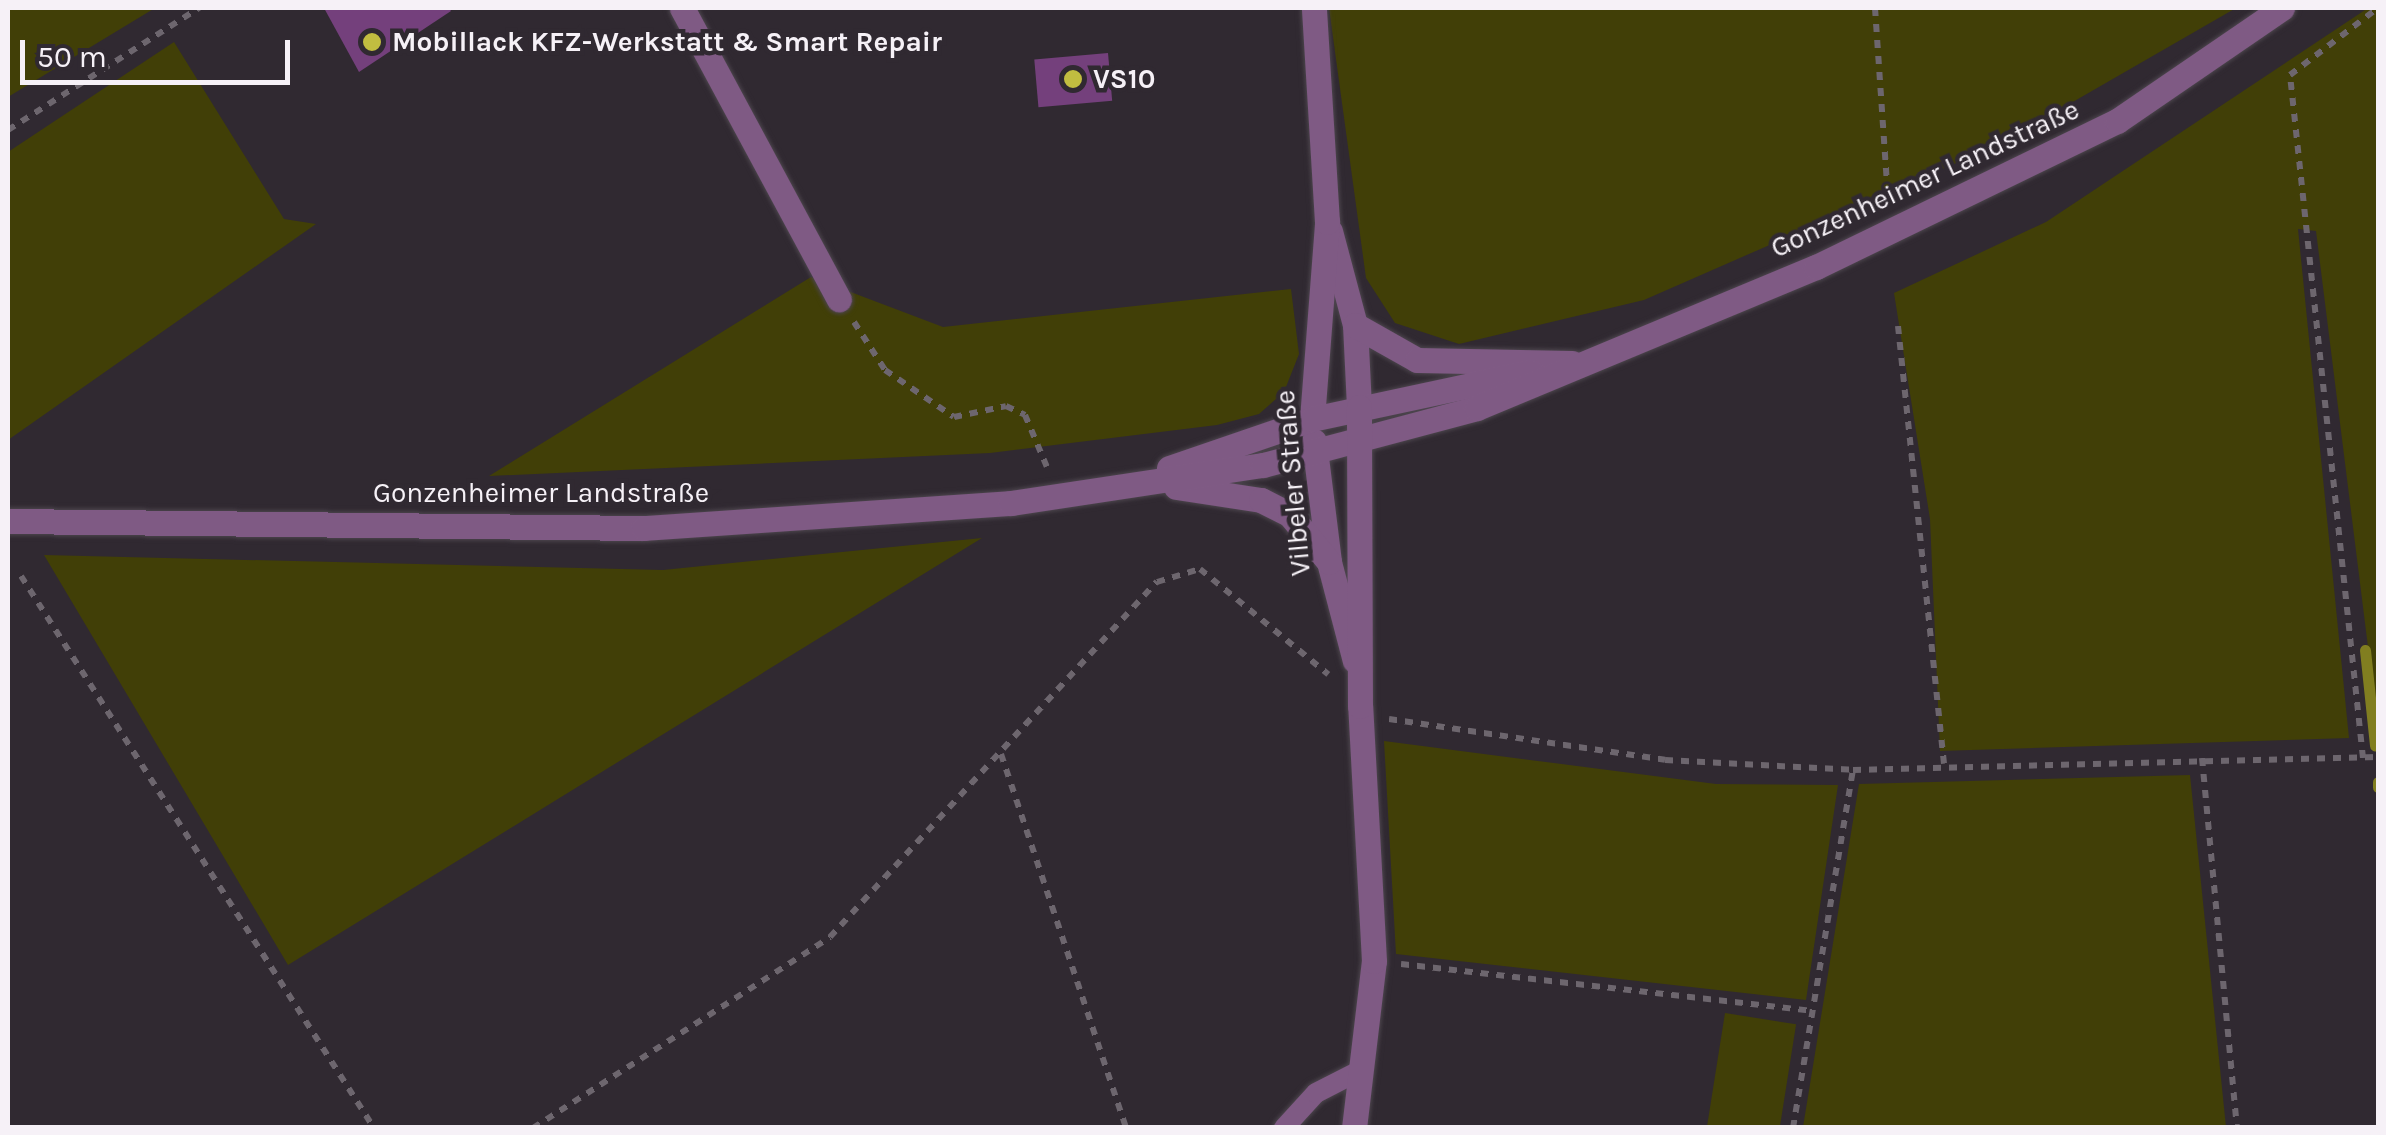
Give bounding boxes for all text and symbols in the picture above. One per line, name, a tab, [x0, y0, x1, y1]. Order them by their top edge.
scale bar	[25, 20, 295, 82]
place label: Mobillack KFZ-Werkstatt & Smart Repair	[392, 25, 942, 59]
marker: Mobillack KFZ-Werkstatt & Smart Repair	[361, 31, 383, 53]
text: 50 m	[37, 39, 107, 75]
place label: VS10	[1093, 62, 1155, 96]
marker: VS10	[1062, 68, 1084, 90]
street label: Gonzenheimer Landstraße	[1766, 93, 2084, 265]
street label: Vilbeler Straße	[1268, 389, 1318, 577]
street label: Gonzenheimer Landstraße	[373, 476, 709, 510]

